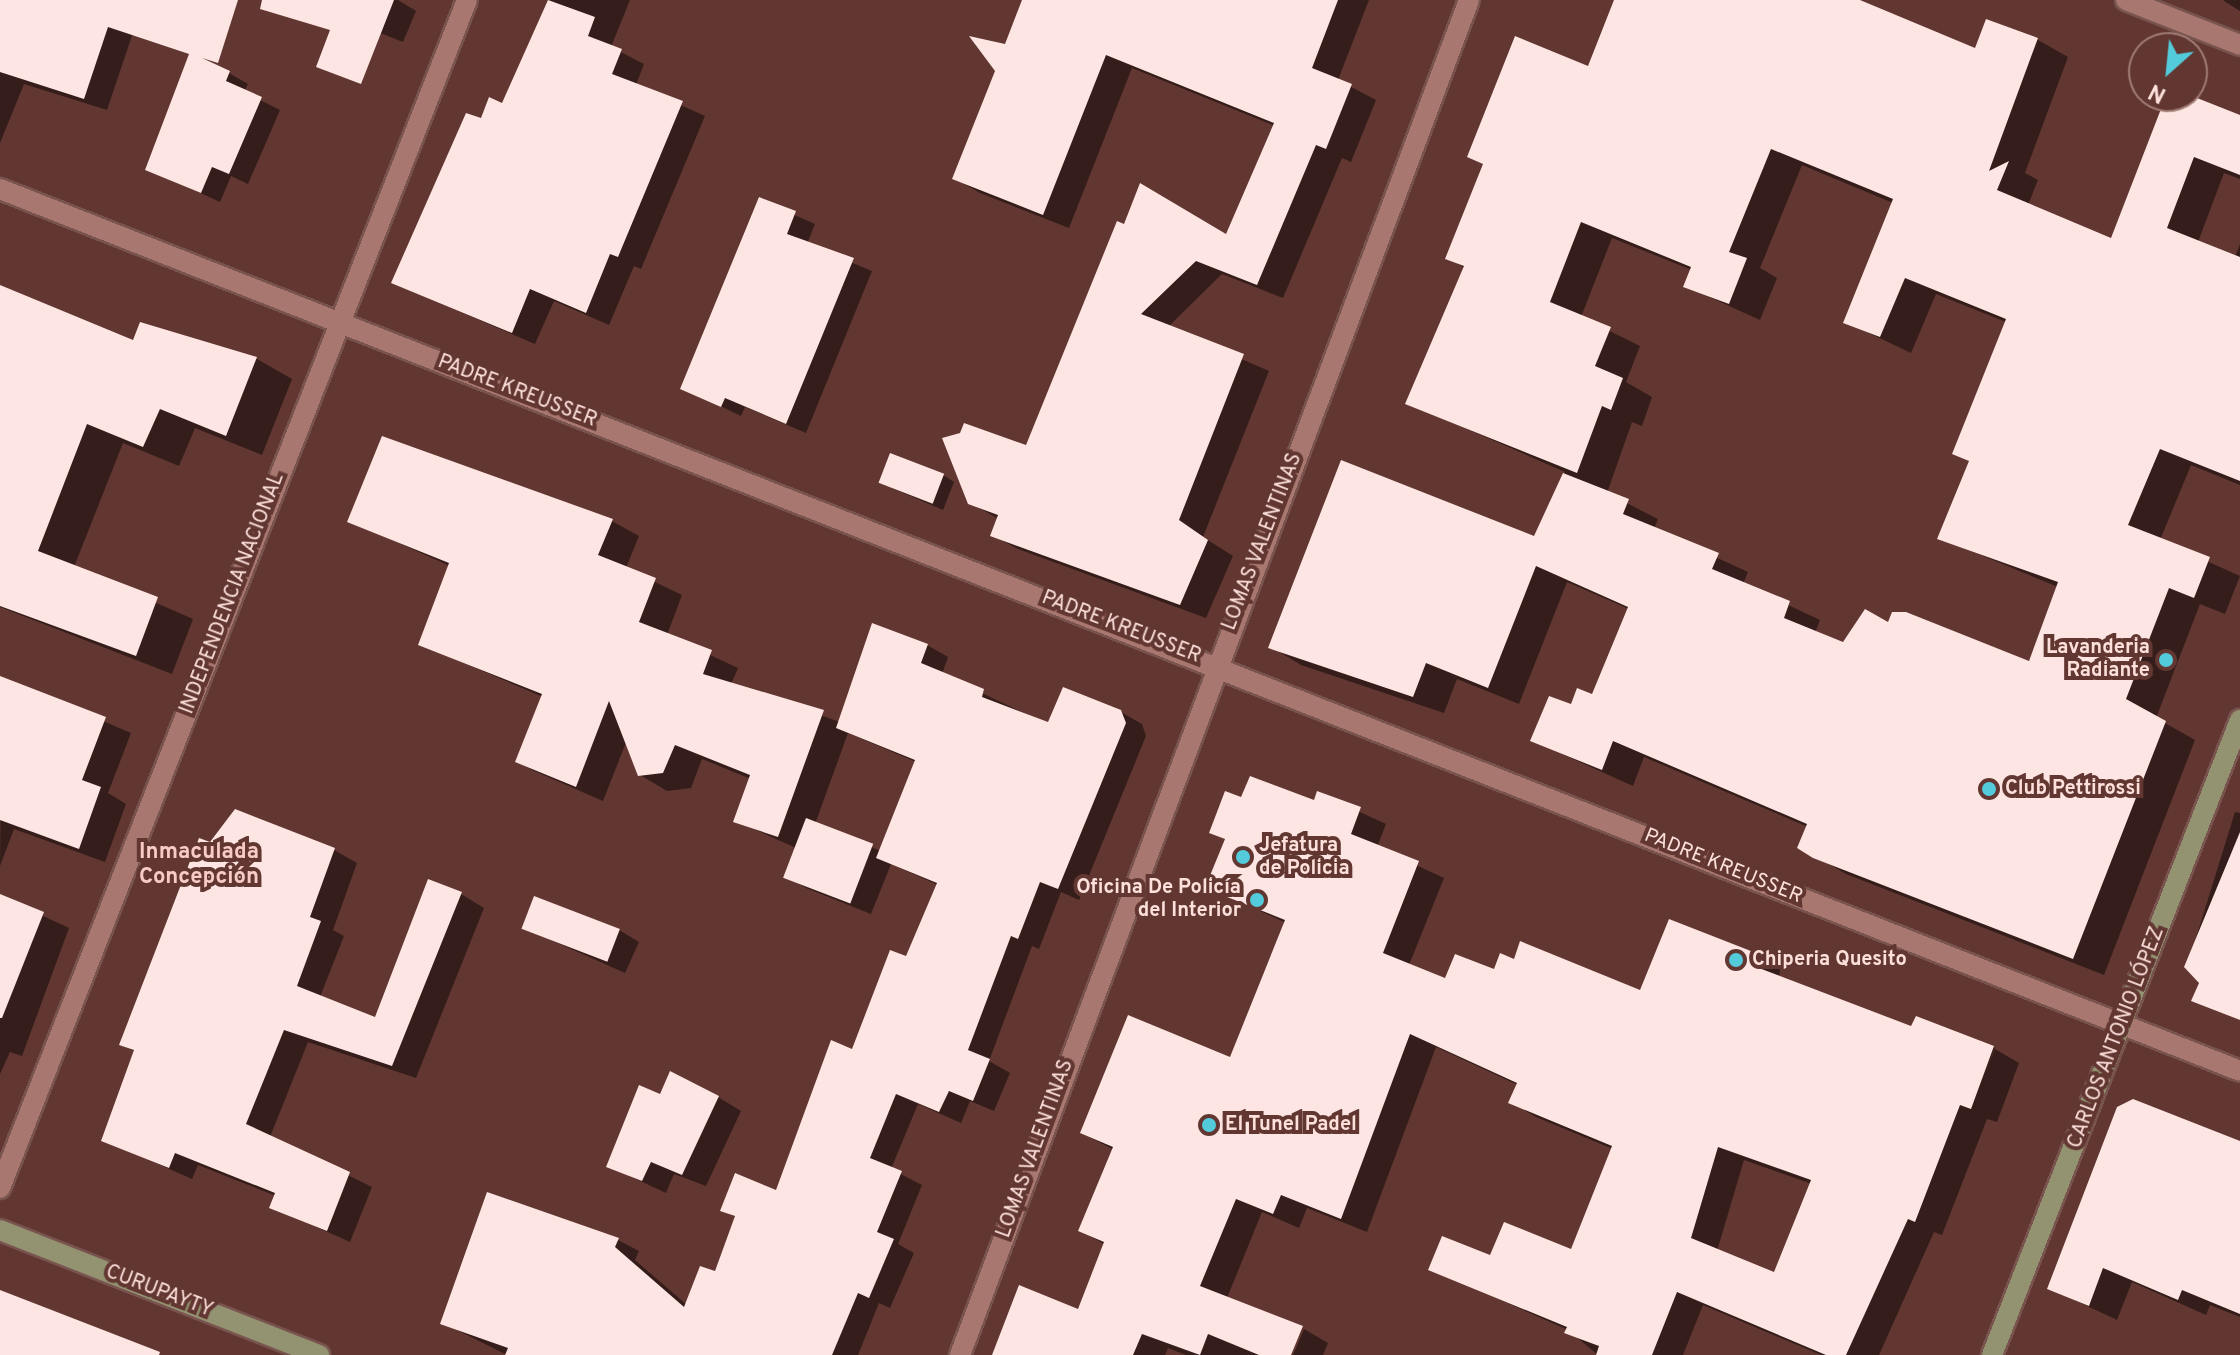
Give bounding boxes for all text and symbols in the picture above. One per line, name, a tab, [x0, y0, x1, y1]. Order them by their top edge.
north arrow	[2128, 32, 2208, 112]
text: N	[2145, 76, 2171, 108]
street label: PADRE KREUSSER	[434, 351, 600, 433]
street label: LOMAS VALENTINAS	[1218, 450, 1308, 634]
street label: INDEPENDENCIA NACIONAL	[176, 470, 290, 718]
street label: PADRE KREUSSER	[1038, 587, 1204, 669]
place label: Lavanderia Radiante	[2046, 636, 2150, 683]
marker: Lavanderia Radiante	[2157, 651, 2175, 669]
place label: Club Pettirossi	[2005, 777, 2141, 801]
marker: Club Pettirossi	[1980, 780, 1998, 798]
street label: PADRE KREUSSER	[1640, 824, 1806, 910]
place label: Jefatura de Policia	[1259, 834, 1350, 881]
district label: Inmaculada Concepción	[139, 839, 259, 890]
marker: Jefatura de Policia	[1234, 848, 1252, 866]
place label: Oficina De Policía del Interior	[1076, 876, 1241, 923]
marker: Oficina De Policía del Interior	[1248, 891, 1266, 909]
street label: CARLOS ANTONIO LÓPEZ	[2064, 924, 2170, 1152]
place label: Chiperia Quesito	[1752, 948, 1907, 972]
marker: Chiperia Quesito	[1727, 951, 1745, 969]
street label: LOMAS VALENTINAS	[992, 1056, 1080, 1242]
place label: El Tunel Padel	[1225, 1113, 1357, 1137]
marker: El Tunel Padel	[1200, 1116, 1218, 1134]
street label: CURUPAYTY	[102, 1261, 216, 1323]

